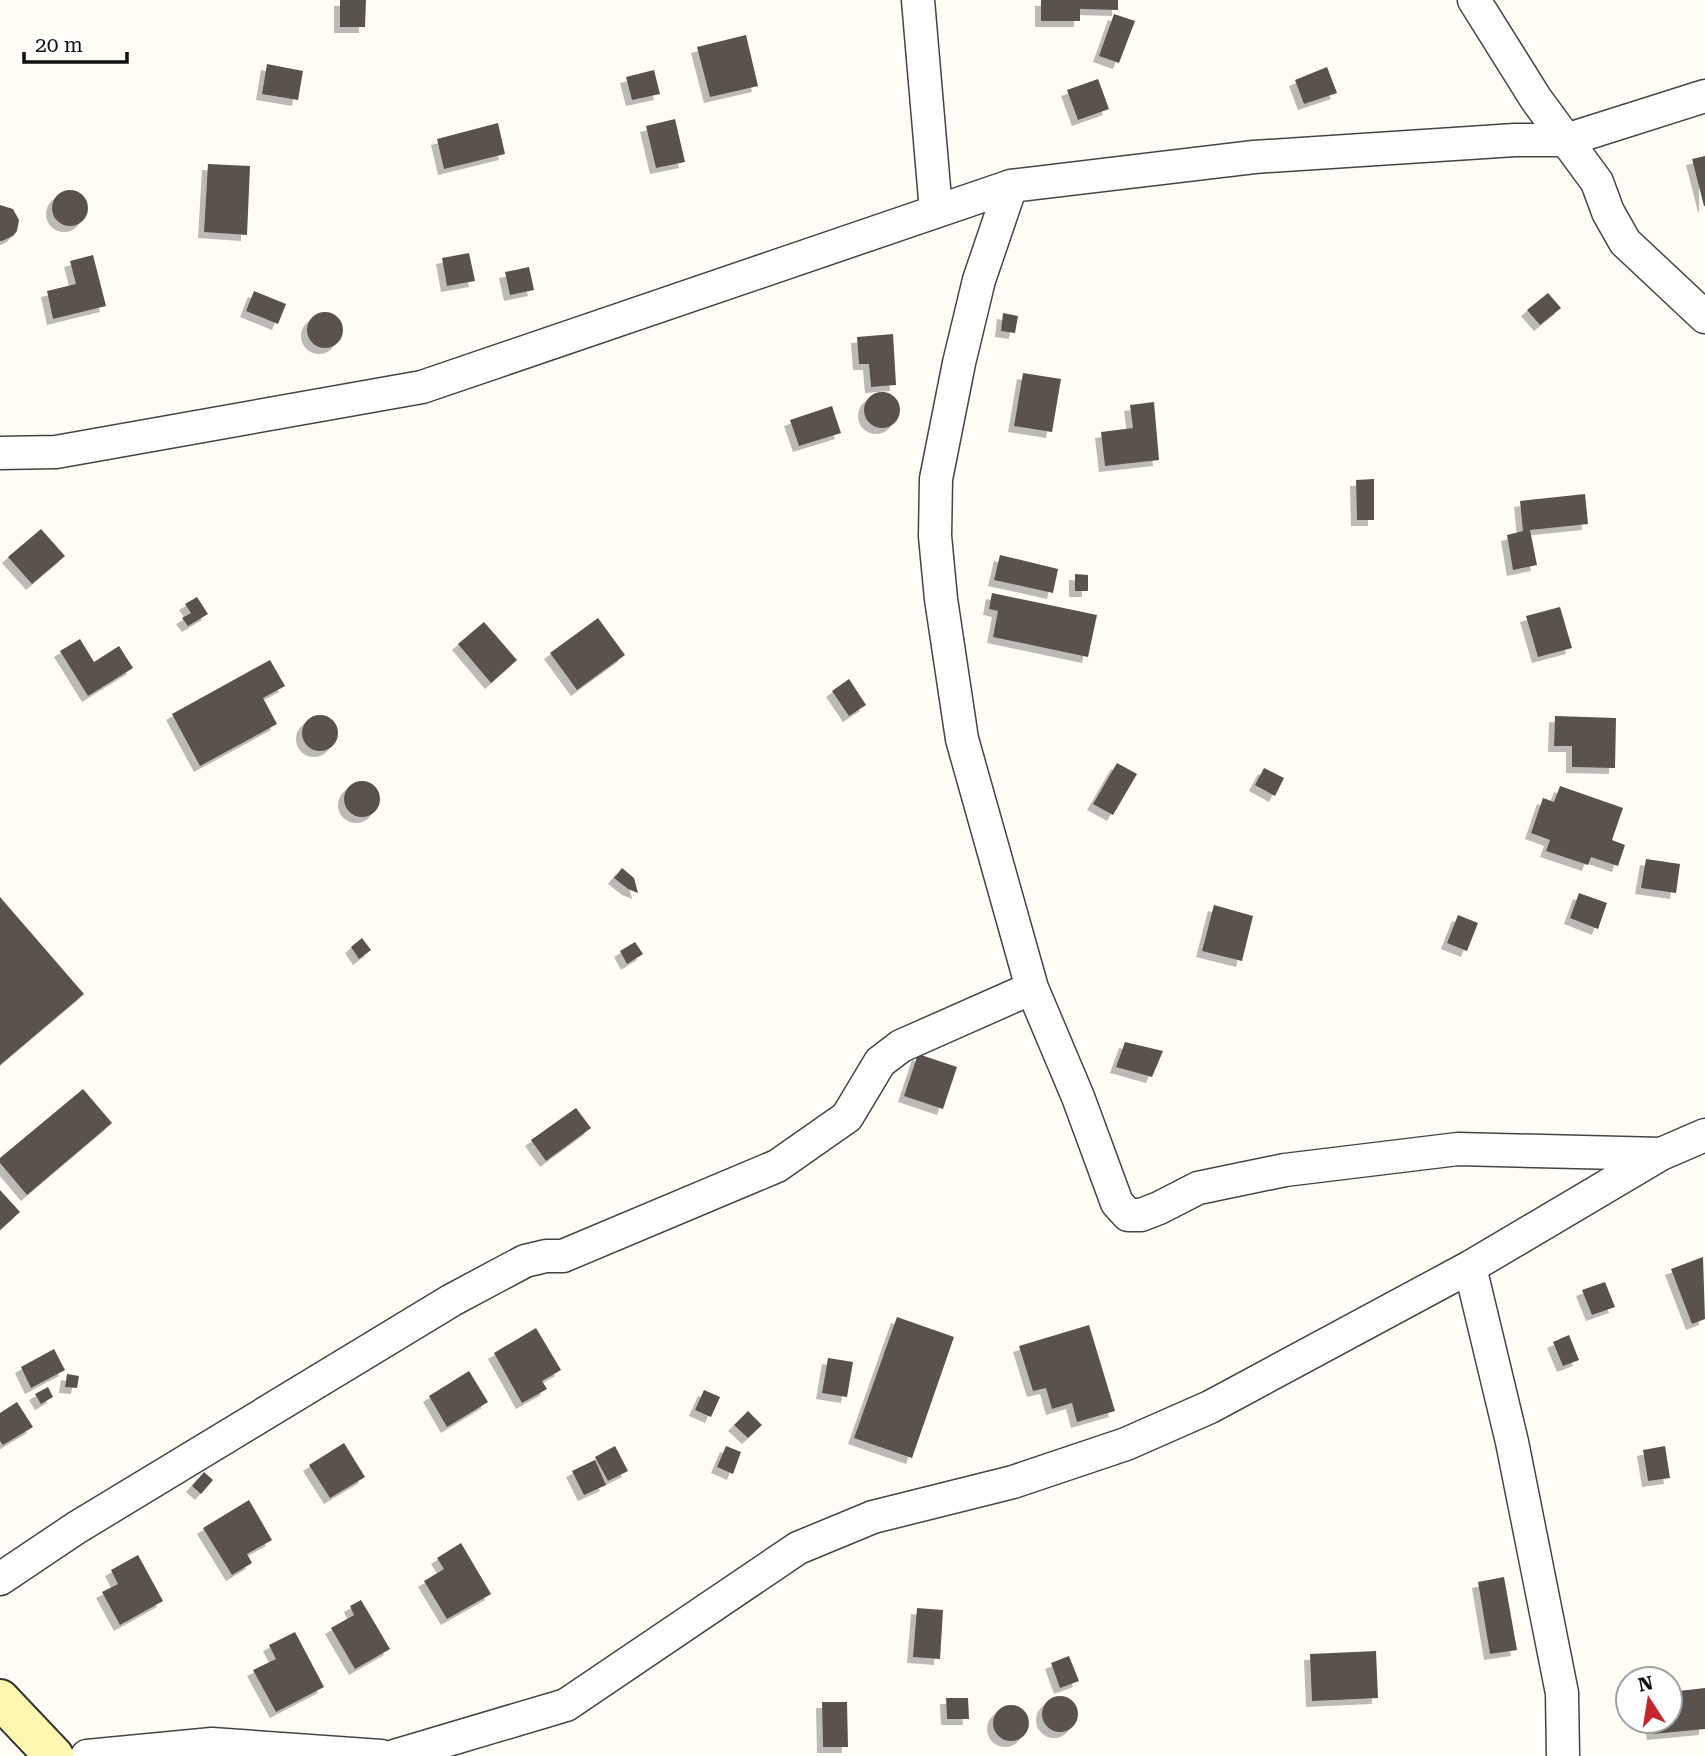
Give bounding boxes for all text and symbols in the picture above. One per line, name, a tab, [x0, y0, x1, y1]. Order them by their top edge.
scale bar	[24, 21, 128, 65]
text: 20 m	[35, 33, 83, 57]
north arrow	[1614, 1665, 1684, 1735]
text: N	[1636, 1671, 1655, 1697]

